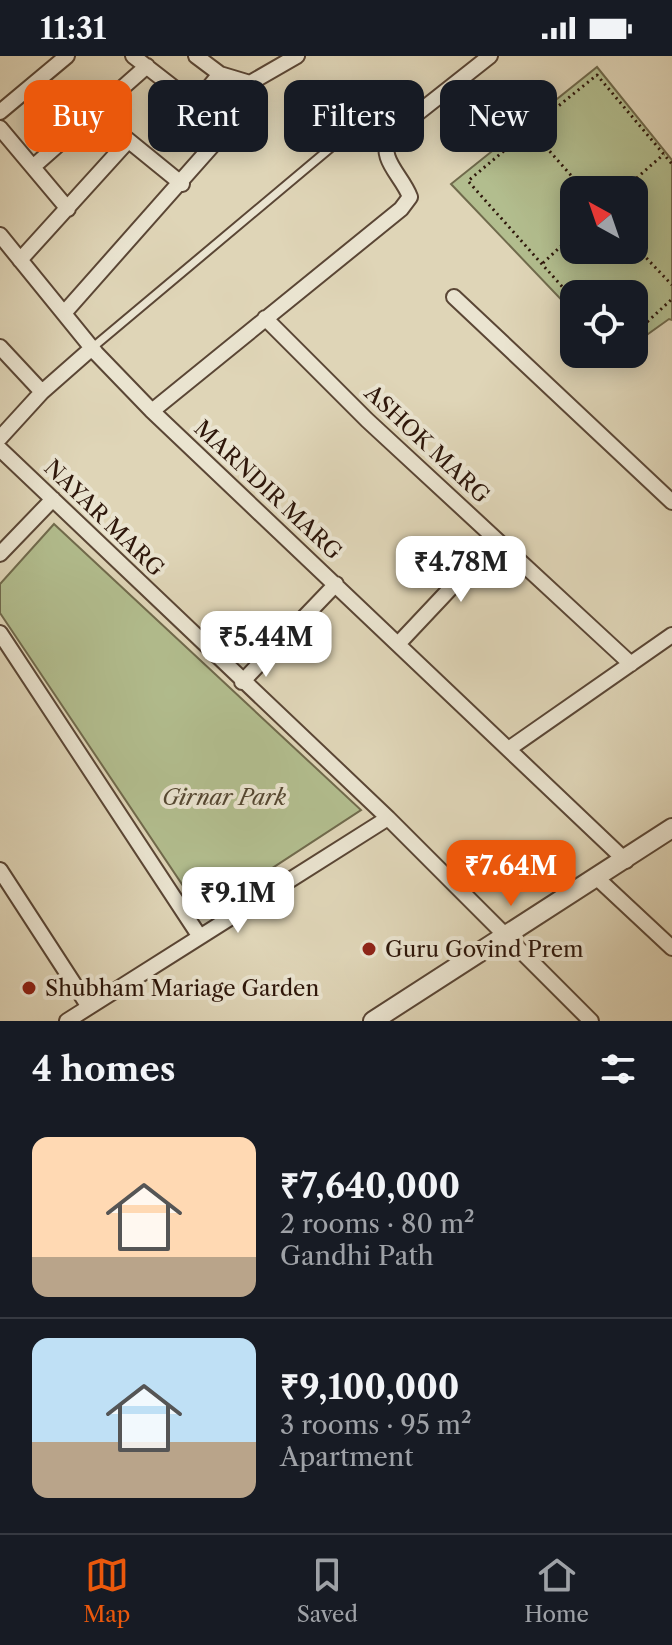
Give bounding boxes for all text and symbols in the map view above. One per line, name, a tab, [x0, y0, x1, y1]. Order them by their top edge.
text: 11:31	[40, 10, 106, 47]
chip: Buy	[24, 80, 132, 152]
chip: Rent	[148, 80, 268, 152]
chip: Filters	[284, 80, 424, 152]
chip: New	[440, 80, 557, 152]
north arrow	[560, 176, 648, 264]
map controls	[560, 176, 648, 368]
button: locate	[560, 280, 648, 368]
street label: ASHOK MARG	[358, 379, 495, 509]
street label: MARNDIR MARG	[189, 415, 348, 565]
street label: NAYAR MARG	[38, 454, 170, 582]
pin: ₹4.78M	[396, 536, 526, 604]
text: ₹4.78M	[414, 546, 508, 578]
pin: ₹5.44M	[201, 611, 331, 679]
text: ₹5.44M	[219, 621, 313, 653]
park label: Girnar Park	[162, 784, 287, 811]
pin: ₹7.64M	[446, 840, 576, 908]
text: ₹7.64M	[465, 850, 557, 882]
pin: ₹9.1M	[182, 867, 294, 935]
text: ₹9.1M	[200, 877, 276, 909]
place label: Guru Govind Prem	[385, 936, 584, 963]
marker: Guru Govind Prem	[360, 940, 378, 958]
place label: Shubham Mariage Garden	[45, 975, 319, 1002]
marker: Shubham Mariage Garden	[20, 979, 38, 997]
icon: filters	[596, 1047, 640, 1091]
text: 4 homes	[32, 1048, 176, 1090]
text: ₹7,640,000	[280, 1165, 460, 1207]
icon: home	[96, 1169, 192, 1265]
text: 2 rooms · 80 m²	[280, 1208, 475, 1240]
text: Gandhi Path	[280, 1240, 434, 1272]
text: ₹9,100,000	[280, 1366, 460, 1408]
icon: home	[96, 1370, 192, 1466]
text: 3 rooms · 95 m²	[280, 1409, 472, 1441]
text: Apartment	[280, 1441, 413, 1473]
tab: Map	[83, 1553, 130, 1628]
tab: Saved	[297, 1553, 358, 1628]
tab: Home	[524, 1553, 589, 1628]

